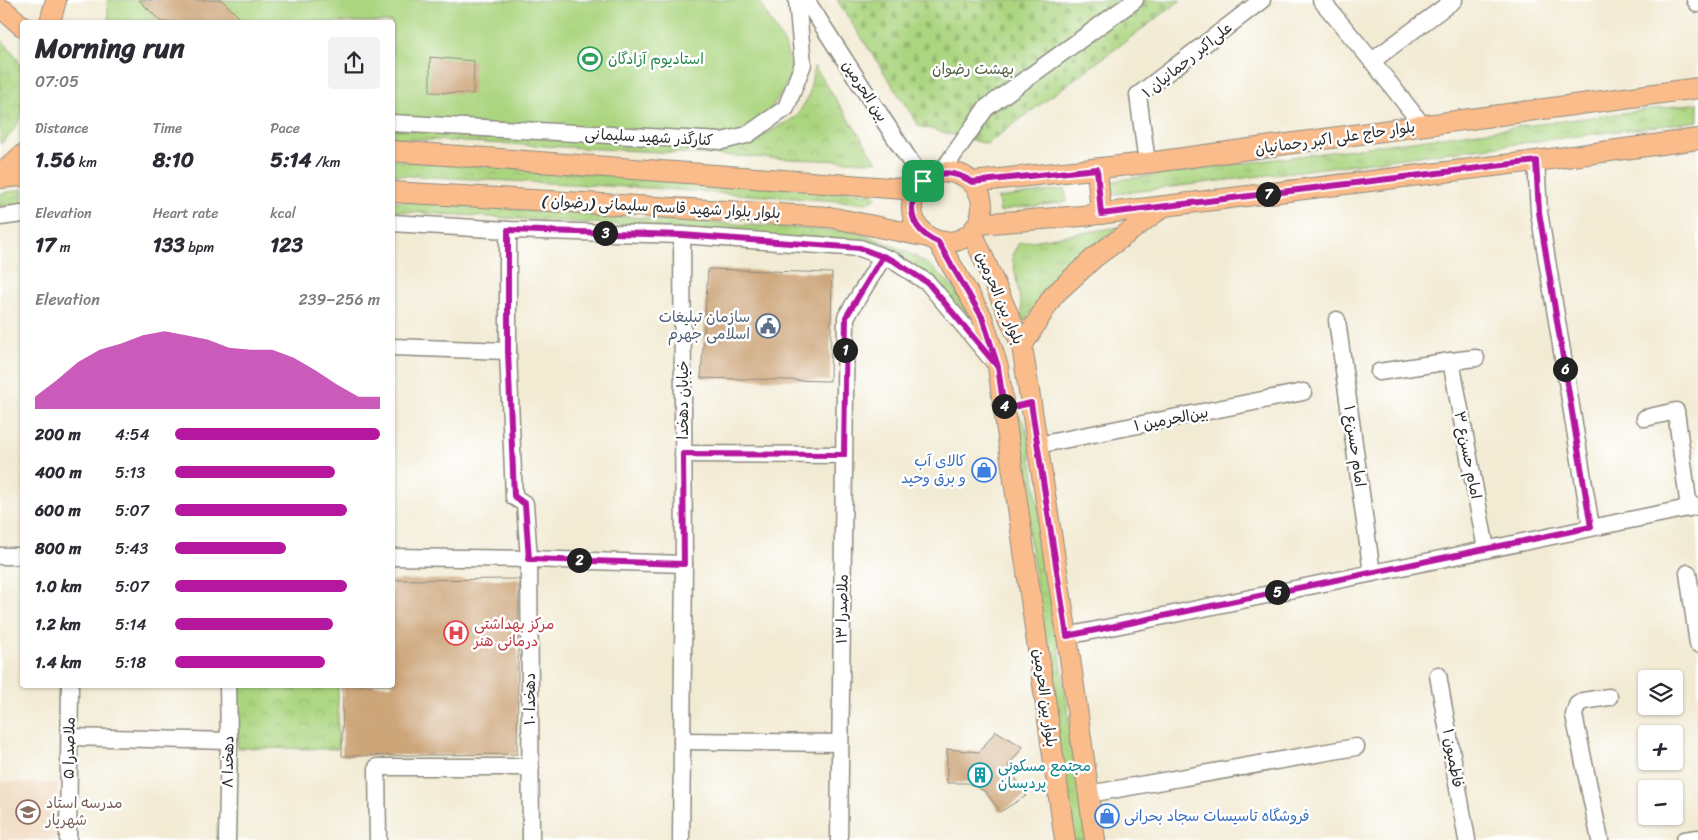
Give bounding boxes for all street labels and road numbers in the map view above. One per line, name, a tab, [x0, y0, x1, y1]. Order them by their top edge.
street label: علی‌اکبر رحمانیان ۱	[1136, 15, 1238, 105]
street label: بین الحرمین	[835, 55, 895, 127]
street label: بلوار حاج علی اکبر رحمانیان	[1253, 114, 1417, 162]
street label: کنارگذر شهید سلیمانی	[584, 121, 714, 153]
street label: بلوار بلوار شهید قاسم سلیمانی (رضوان )	[541, 188, 781, 226]
street label: بلوار بین الحرمین	[969, 247, 1031, 349]
street label: خیابان دهخدا	[670, 360, 696, 440]
street label: بین‌الحرمین ۱	[1132, 399, 1210, 439]
street label: امام حسن‌ع ۱	[1336, 403, 1374, 489]
street label: امام حسن‌ع ۳	[1447, 409, 1489, 501]
street label: ملاصدرا ۱۳	[828, 574, 856, 644]
street label: بلوار بین الحرمین	[1025, 647, 1065, 749]
street label: دهخدا ۱۰	[517, 673, 543, 725]
street label: ملاصدرا ۵	[55, 717, 83, 779]
street label: فاطمیون ۱	[1435, 726, 1471, 790]
street label: دهخدا ۸	[215, 736, 241, 788]

